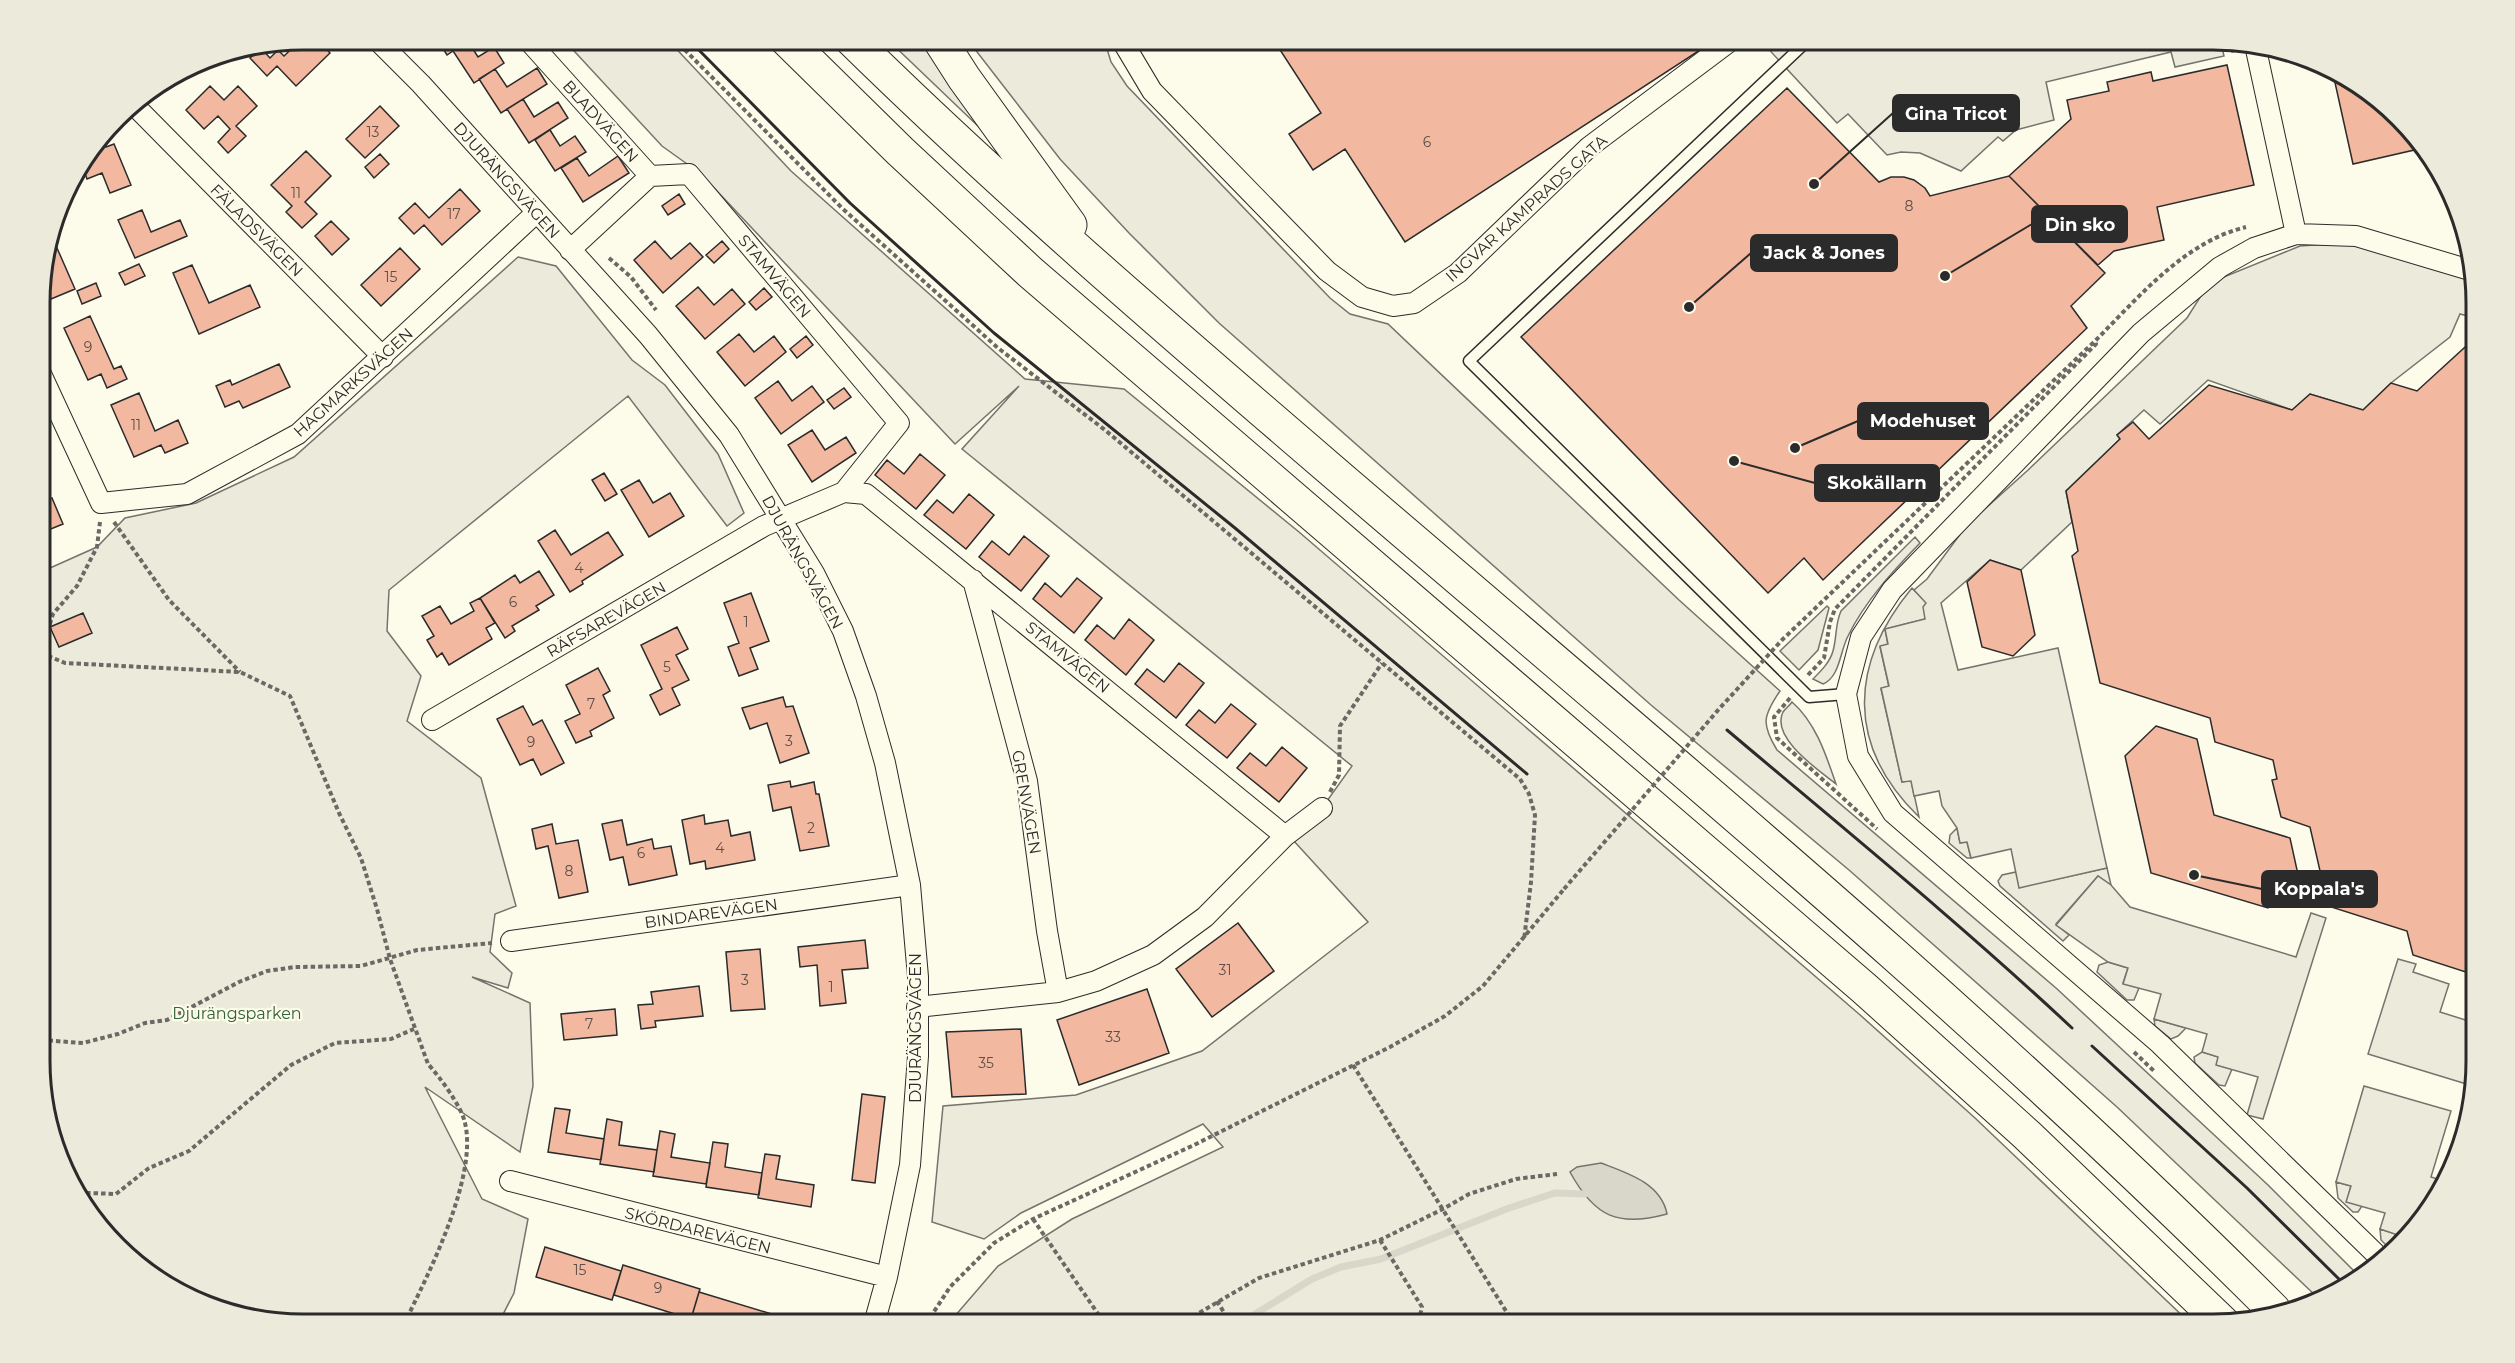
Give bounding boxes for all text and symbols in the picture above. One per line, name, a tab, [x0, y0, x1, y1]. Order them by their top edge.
street label: BLADVÄGEN	[559, 76, 643, 166]
callout: Gina Tricot	[1893, 95, 2019, 131]
text: Gina Tricot	[1905, 103, 2007, 125]
street label: DJURÄNGSVÄGEN	[449, 118, 565, 242]
house number: 13	[367, 123, 380, 141]
street label: INGVAR KAMPRADS GATA	[1442, 130, 1611, 286]
house number: 6	[1423, 133, 1432, 151]
street label: FÄLADSVÄGEN	[206, 179, 308, 281]
house number: 11	[291, 184, 301, 202]
house number: 8	[1905, 197, 1914, 215]
house number: 17	[447, 205, 461, 223]
callout: Din sko	[2032, 206, 2127, 242]
text: Din sko	[2045, 214, 2115, 236]
street label: STAMVÄGEN	[734, 230, 816, 322]
callout: Jack & Jones	[1751, 235, 1897, 271]
text: Jack & Jones	[1762, 242, 1885, 264]
house number: 15	[385, 268, 398, 286]
street label: HAGMARKSVÄGEN	[289, 323, 417, 441]
house number: 9	[84, 338, 92, 356]
callout: Modehuset	[1858, 403, 1988, 439]
text: Modehuset	[1870, 410, 1976, 432]
house number: 11	[131, 416, 141, 434]
callout: Skokällarn	[1815, 465, 1939, 501]
text: Skokällarn	[1827, 472, 1927, 494]
street label: DJURÄNGSVÄGEN	[758, 492, 848, 632]
house number: 4	[574, 559, 584, 577]
street label: RÄFSAREVÄGEN	[543, 577, 669, 661]
house number: 6	[509, 593, 518, 611]
house number: 1	[743, 613, 749, 631]
street label: STAMVÄGEN	[1022, 617, 1114, 697]
house number: 5	[663, 658, 671, 676]
house number: 7	[587, 695, 595, 713]
house number: 3	[785, 732, 793, 750]
house number: 9	[527, 733, 535, 751]
street label: GRENVÄGEN	[1008, 748, 1046, 856]
house number: 2	[807, 819, 815, 837]
house number: 4	[715, 839, 725, 857]
house number: 6	[637, 844, 646, 862]
house number: 8	[565, 862, 574, 880]
callout: Koppala's	[2262, 871, 2377, 907]
text: Koppala's	[2274, 878, 2365, 900]
street label: BINDAREVÄGEN	[643, 894, 779, 932]
street label: DJURÄNGSVÄGEN	[905, 953, 925, 1103]
house number: 31	[1219, 961, 1231, 979]
house number: 3	[741, 971, 749, 989]
house number: 1	[828, 978, 834, 996]
park label: Djurängsparken	[172, 1004, 302, 1023]
house number: 7	[585, 1015, 593, 1033]
house number: 33	[1105, 1028, 1121, 1046]
house number: 35	[978, 1054, 994, 1072]
street label: SKÖRDAREVÄGEN	[623, 1202, 773, 1258]
house number: 15	[574, 1261, 587, 1279]
house number: 9	[654, 1279, 662, 1297]

